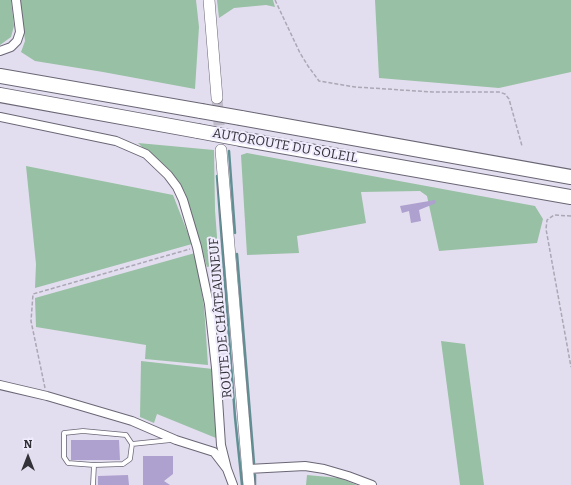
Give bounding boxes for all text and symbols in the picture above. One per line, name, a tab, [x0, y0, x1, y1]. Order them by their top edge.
street label: AUTOROUTE DU SOLEIL	[211, 126, 359, 166]
street label: ROUTE DE CHÂTEAUNEUF	[206, 237, 236, 399]
north arrow	[8, 437, 48, 477]
text: N	[24, 438, 32, 451]

